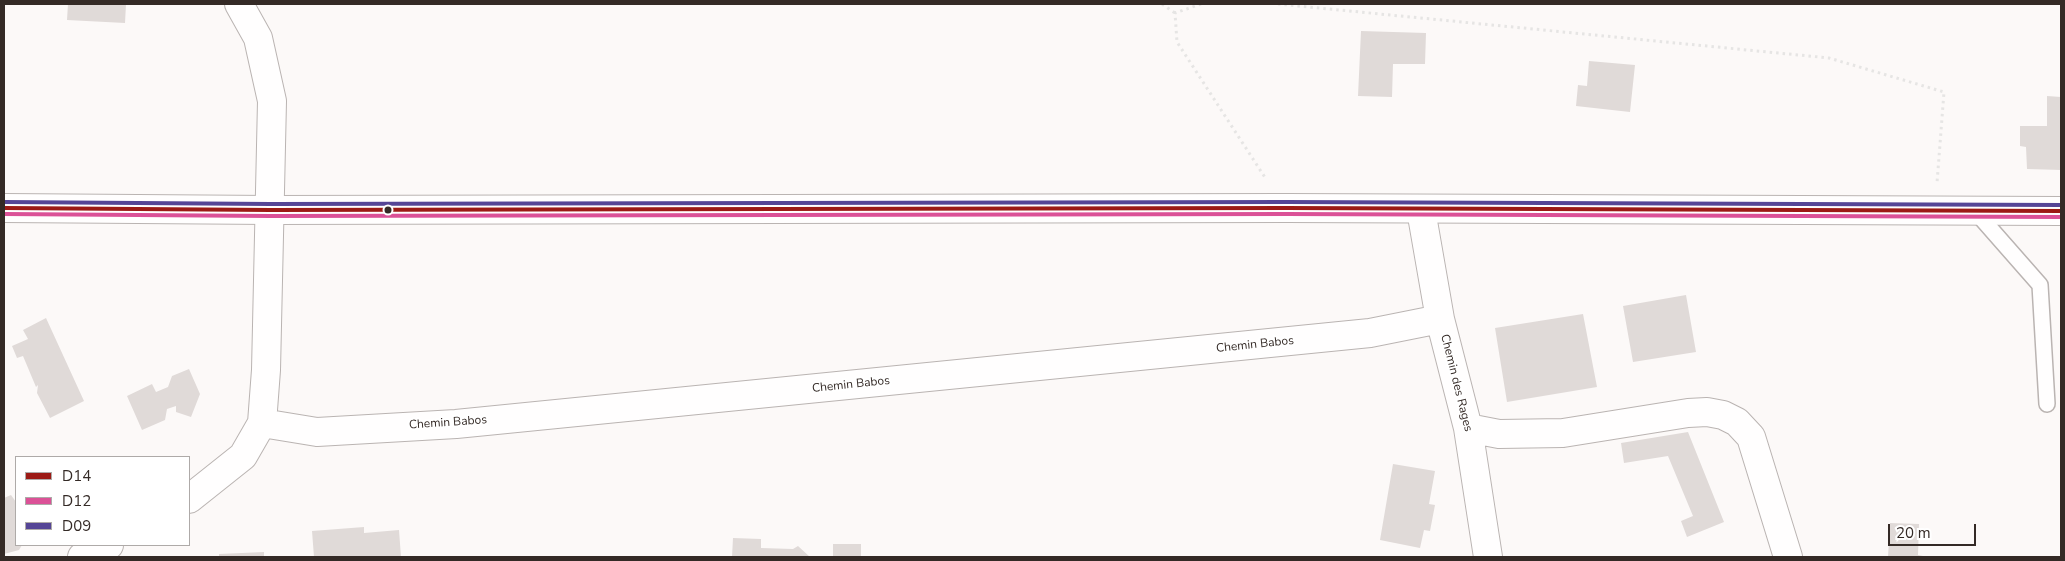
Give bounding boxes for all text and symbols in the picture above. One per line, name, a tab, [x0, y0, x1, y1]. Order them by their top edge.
unlabelled marker	[383, 205, 393, 215]
street label: Chemin des Rages	[1437, 333, 1475, 433]
street label: Chemin Babos	[1215, 334, 1295, 356]
street label: Chemin Babos	[811, 374, 891, 396]
street label: Chemin Babos	[409, 413, 487, 433]
legend	[15, 456, 190, 546]
text: D14	[62, 466, 91, 486]
text: D12	[62, 491, 91, 511]
scale bar	[1890, 514, 1978, 546]
text: D09	[62, 516, 91, 536]
text: 20 m	[1896, 523, 1931, 543]

